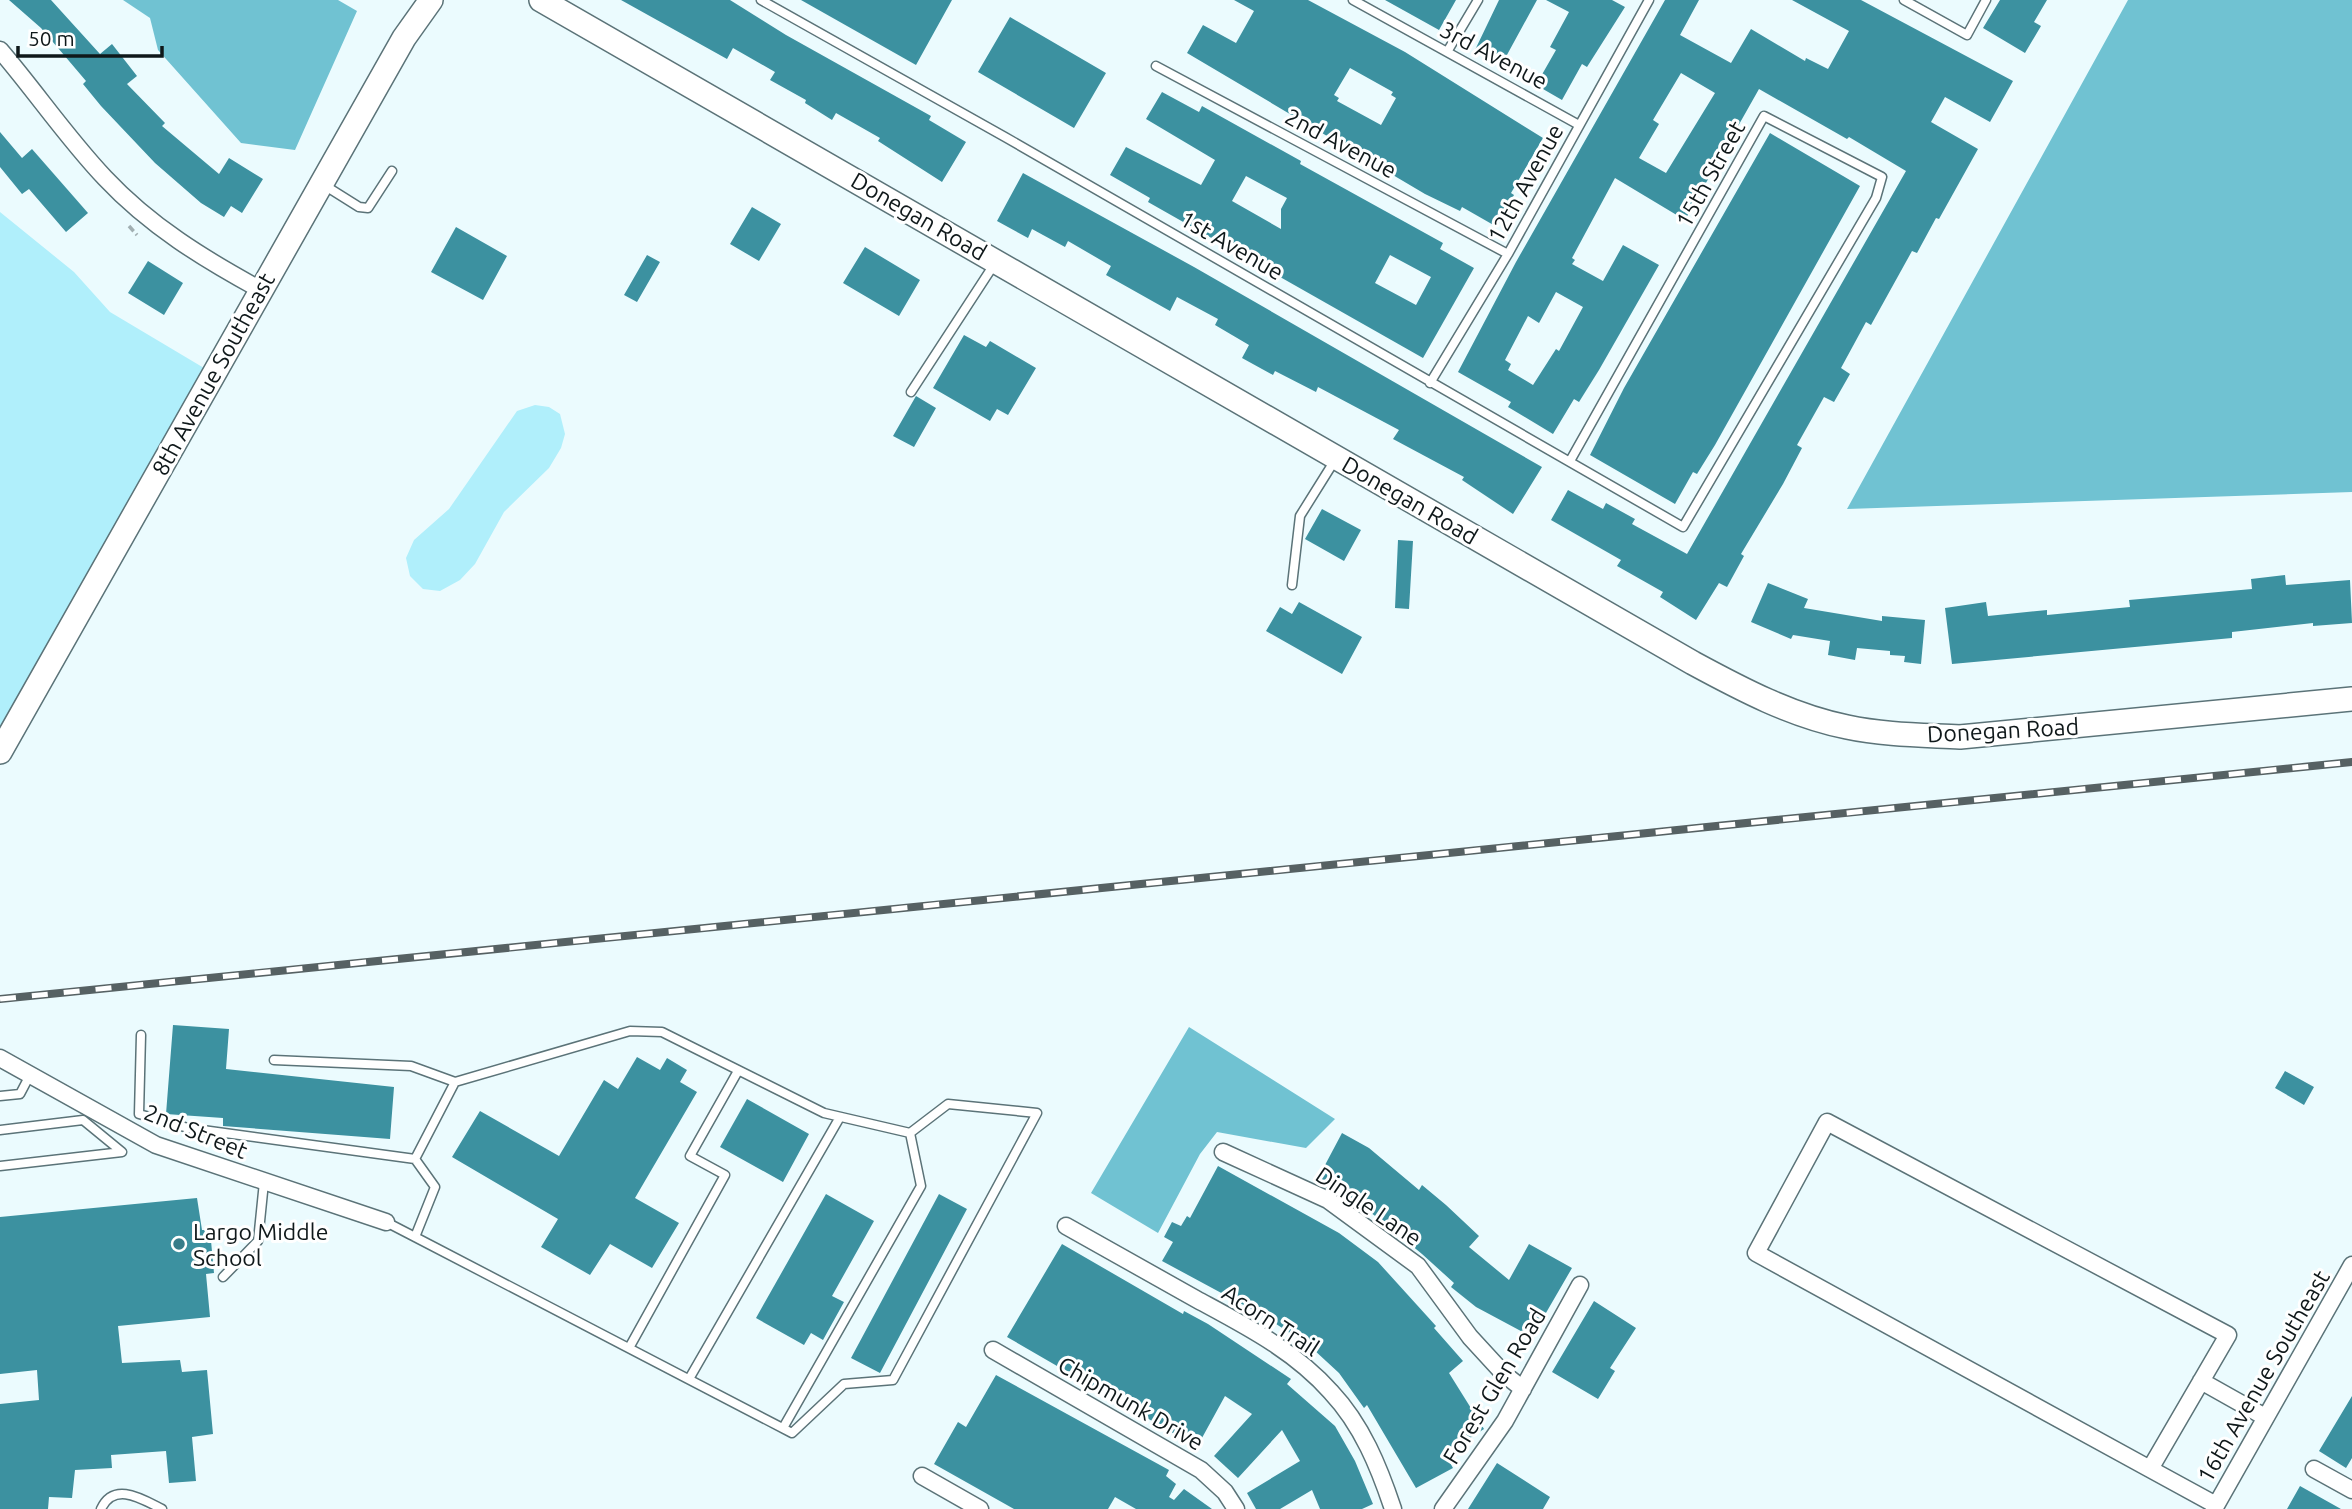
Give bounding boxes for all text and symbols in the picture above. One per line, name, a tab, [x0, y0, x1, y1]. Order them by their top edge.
scale bar	[18, 14, 161, 58]
street label: 3rd Avenue	[1436, 16, 1552, 94]
text: 50 m	[28, 26, 75, 50]
street label: 2nd Avenue	[1281, 103, 1401, 183]
street label: 15th Street	[1671, 117, 1749, 231]
street label: 12th Avenue	[1482, 120, 1568, 246]
street label: Donegan Road	[847, 167, 991, 265]
street label: 1st Avenue	[1176, 205, 1288, 285]
street label: 8th Avenue Southeast	[147, 268, 279, 480]
street label: Donegan Road	[1338, 451, 1482, 549]
street label: Donegan Road	[1926, 714, 2080, 746]
street label: 2nd Street	[141, 1099, 251, 1163]
street label: Dingle Lane	[1312, 1162, 1426, 1250]
place label: Largo Middle School	[193, 1219, 328, 1270]
marker: Largo Middle School	[171, 1236, 187, 1252]
street label: 16th Avenue Southeast	[2192, 1266, 2334, 1486]
street label: Acorn Trail	[1218, 1279, 1324, 1361]
street label: Forest Glen Road	[1438, 1304, 1550, 1468]
street label: Chipmunk Drive	[1054, 1351, 1208, 1455]

